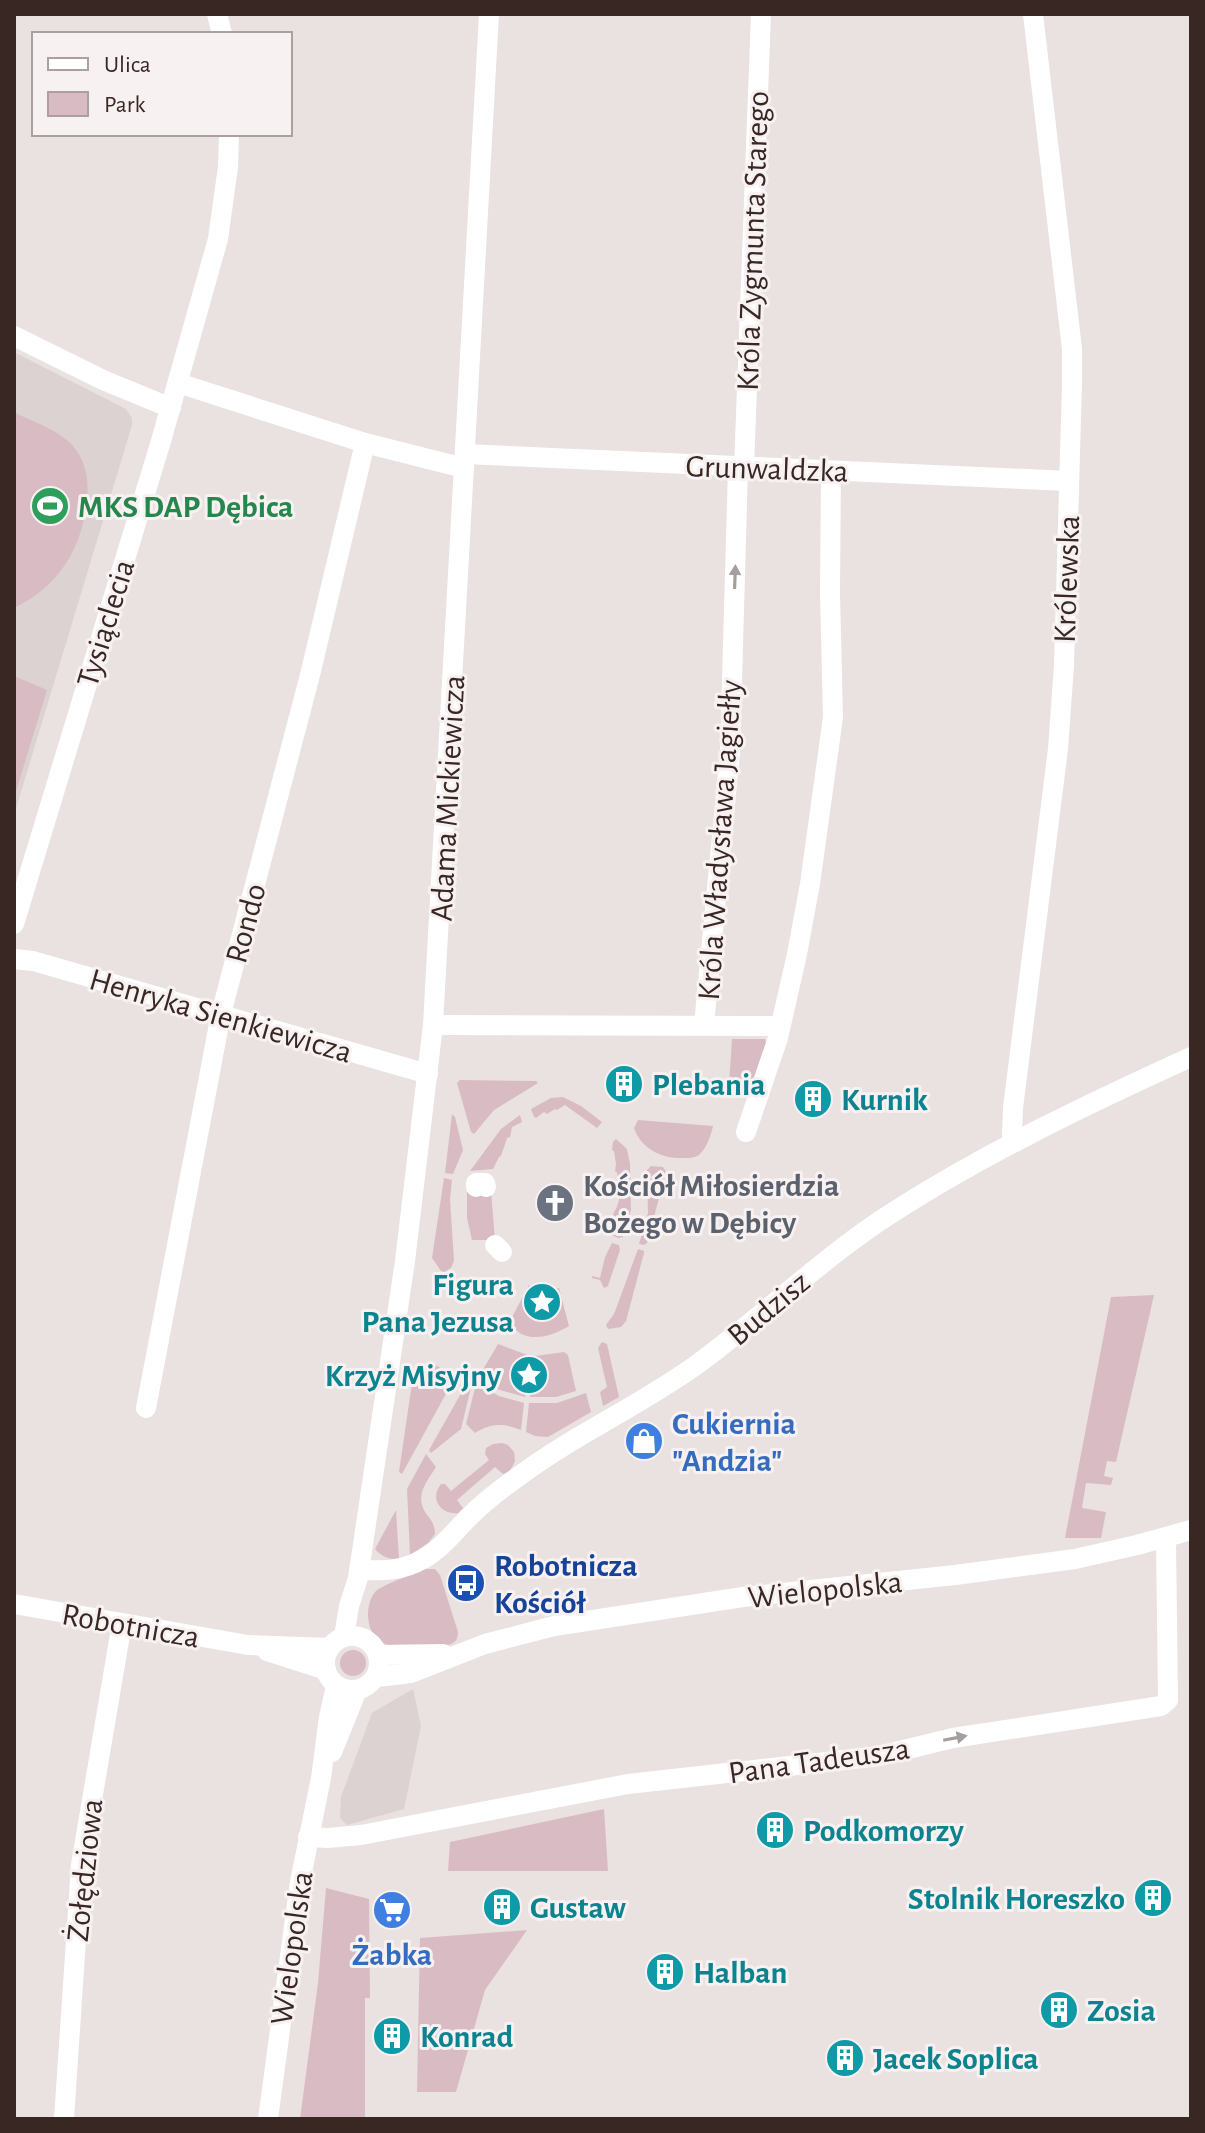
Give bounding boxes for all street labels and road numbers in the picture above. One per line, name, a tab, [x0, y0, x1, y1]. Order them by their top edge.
street label: Króla Zygmunta Starego	[732, 90, 774, 392]
street label: Grunwaldzka	[685, 450, 849, 488]
street label: Królewska	[1049, 515, 1085, 644]
street label: Tysiąclecia	[71, 556, 141, 691]
street label: Adama Mickiewicza	[426, 674, 470, 922]
street label: Króla Władysława Jagiełły	[693, 678, 747, 1001]
street label: Rondo	[220, 880, 272, 966]
street label: Henryka Sienkiewicza	[86, 963, 356, 1069]
street label: Budzisz	[722, 1266, 816, 1352]
street label: Wielopolska	[746, 1566, 904, 1614]
street label: Robotnicza	[59, 1598, 202, 1654]
street label: Pana Tadeusza	[726, 1732, 912, 1790]
street label: Żołędziowa	[61, 1797, 108, 1943]
street label: Wielopolska	[265, 1869, 319, 2027]

